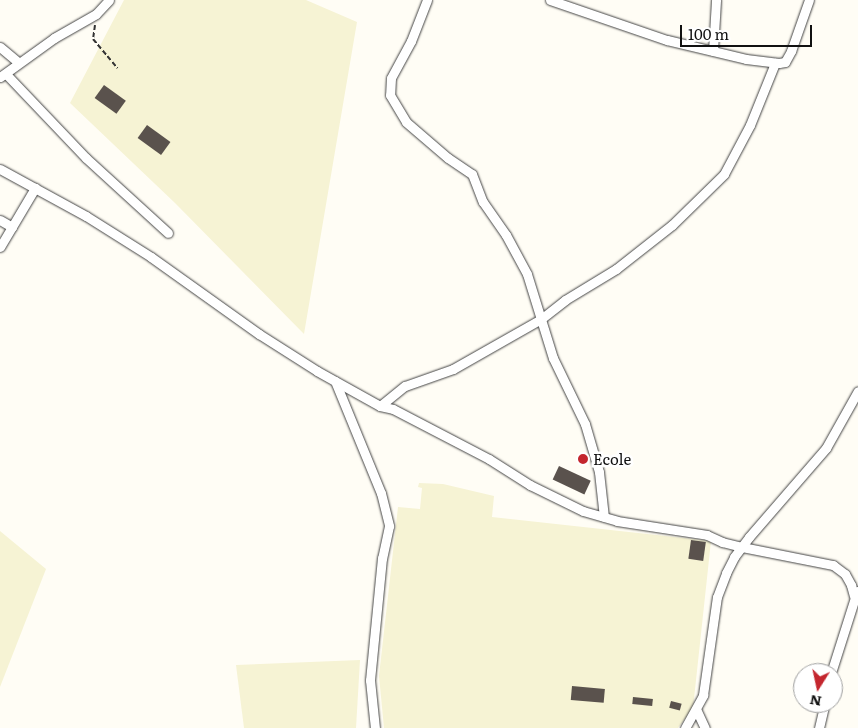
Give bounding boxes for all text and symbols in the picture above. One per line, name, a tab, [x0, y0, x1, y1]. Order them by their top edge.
scale bar	[683, 15, 816, 47]
text: 100 m	[688, 22, 729, 45]
place label: Ecole	[593, 450, 631, 468]
marker: Ecole	[577, 453, 589, 465]
north arrow	[793, 663, 843, 713]
text: N	[808, 691, 823, 713]

